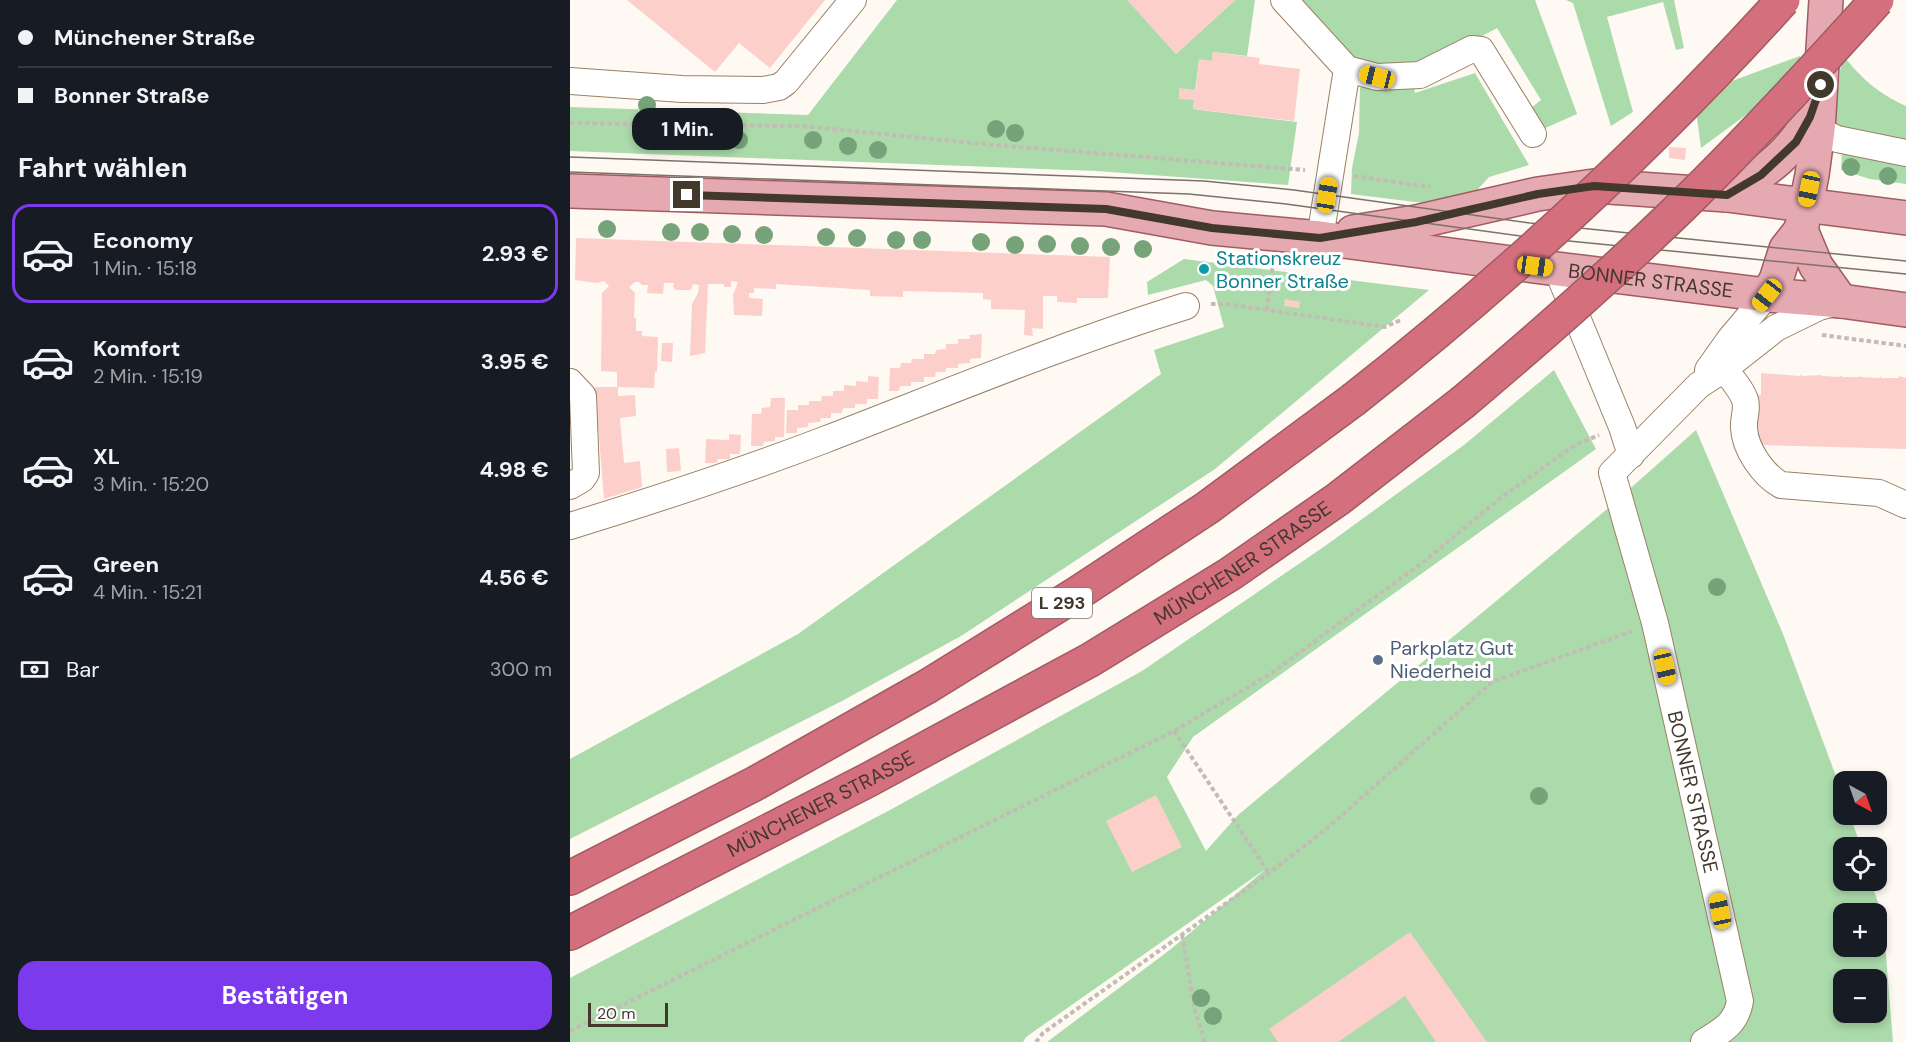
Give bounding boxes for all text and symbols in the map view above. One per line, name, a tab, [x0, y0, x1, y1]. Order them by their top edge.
text: Münchener Straße	[54, 23, 255, 52]
car	[1357, 64, 1397, 90]
route start	[1807, 71, 1834, 98]
text: Bonner Straße	[54, 81, 210, 110]
callout: 1 Min.	[632, 108, 742, 150]
text: 1 Min.	[661, 116, 714, 142]
text: Fahrt wählen	[18, 150, 188, 185]
car	[1796, 170, 1822, 208]
car	[1315, 176, 1339, 214]
route end	[673, 181, 700, 208]
text: Economy	[93, 226, 193, 255]
icon: car	[21, 227, 75, 281]
text: 2.93 €	[482, 239, 549, 268]
place label: Stationskreuz Bonner Straße	[1216, 245, 1349, 294]
text: 1 Min. · 15:18	[93, 255, 197, 281]
car	[1516, 255, 1554, 277]
street label: BONNER STRASSE	[1567, 258, 1735, 304]
marker: Stationskreuz Bonner Straße	[1197, 262, 1211, 276]
car	[1749, 275, 1785, 315]
text: Komfort	[93, 334, 180, 363]
icon: car	[21, 335, 75, 389]
text: 3.95 €	[481, 347, 549, 376]
text: 2 Min. · 15:19	[93, 363, 203, 389]
text: XL	[93, 442, 120, 471]
icon: car	[21, 443, 75, 497]
text: 4.98 €	[480, 455, 549, 484]
text: 3 Min. · 15:20	[93, 471, 209, 497]
street label: MÜNCHENER STRASSE	[1149, 495, 1336, 631]
text: Green	[93, 550, 159, 579]
icon: car	[21, 551, 75, 605]
text: 4.56 €	[479, 563, 549, 592]
text: 4 Min. · 15:21	[93, 579, 202, 605]
road number: L 293	[1032, 588, 1092, 618]
place label: Parkplatz Gut Niederheid	[1390, 635, 1514, 684]
car	[1652, 647, 1678, 687]
icon: cash	[18, 653, 51, 686]
marker: Parkplatz Gut Niederheid	[1371, 653, 1385, 667]
text: Bar	[66, 655, 99, 684]
text: 300 m	[490, 656, 552, 682]
street label: BONNER STRASSE	[1662, 708, 1724, 876]
street label: MÜNCHENER STRASSE	[723, 744, 919, 863]
north arrow	[1833, 771, 1887, 825]
map controls	[1833, 771, 1887, 1023]
button: locate	[1833, 837, 1887, 891]
car	[1707, 892, 1733, 930]
button: +	[1833, 903, 1887, 957]
button: Bestätigen	[18, 961, 552, 1030]
button: −	[1833, 969, 1887, 1023]
scale bar	[588, 1000, 668, 1028]
text: 20 m	[597, 1003, 636, 1024]

